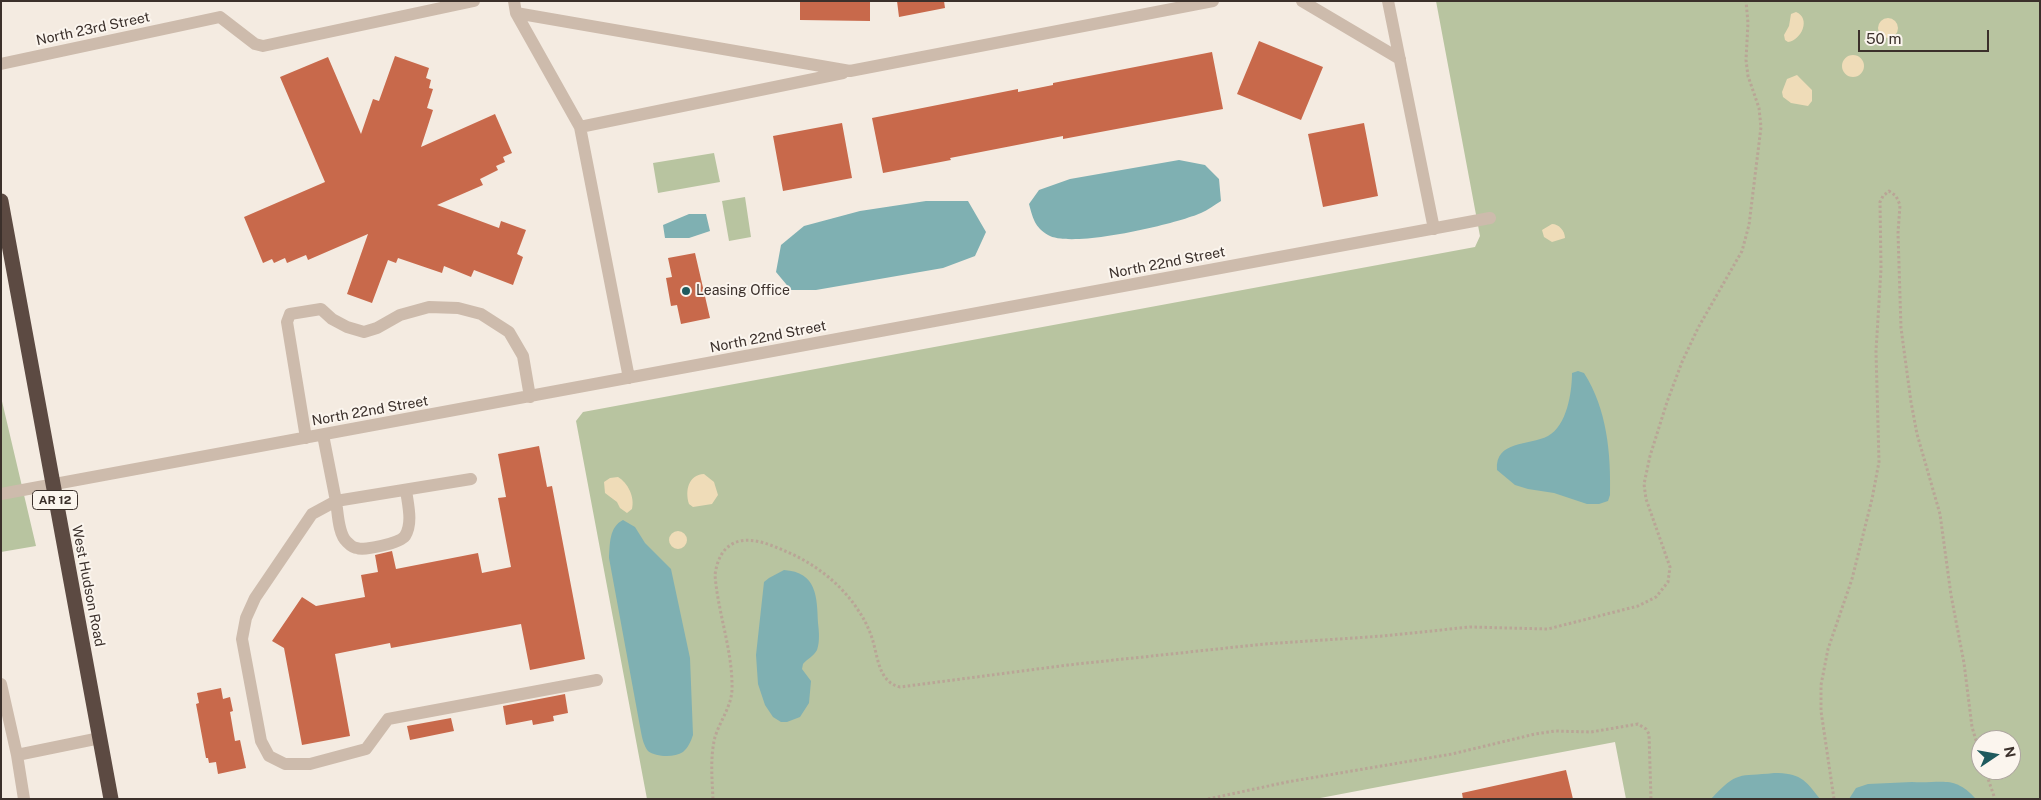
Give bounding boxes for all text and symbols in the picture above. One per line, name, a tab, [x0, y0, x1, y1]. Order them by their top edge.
street label: North 23rd Street	[35, 9, 151, 49]
scale bar	[1861, 20, 1992, 52]
text: 50 m	[1866, 30, 1901, 47]
street label: North 22nd Street	[1107, 243, 1227, 283]
place label: Leasing Office	[696, 283, 790, 299]
marker: Leasing Office	[680, 285, 692, 297]
street label: North 22nd Street	[708, 317, 828, 357]
street label: North 22nd Street	[310, 392, 430, 430]
road number: AR 12	[32, 490, 78, 510]
street label: West Hudson Road	[68, 524, 108, 648]
north arrow	[1971, 730, 2021, 780]
text: N	[2001, 745, 2019, 759]

